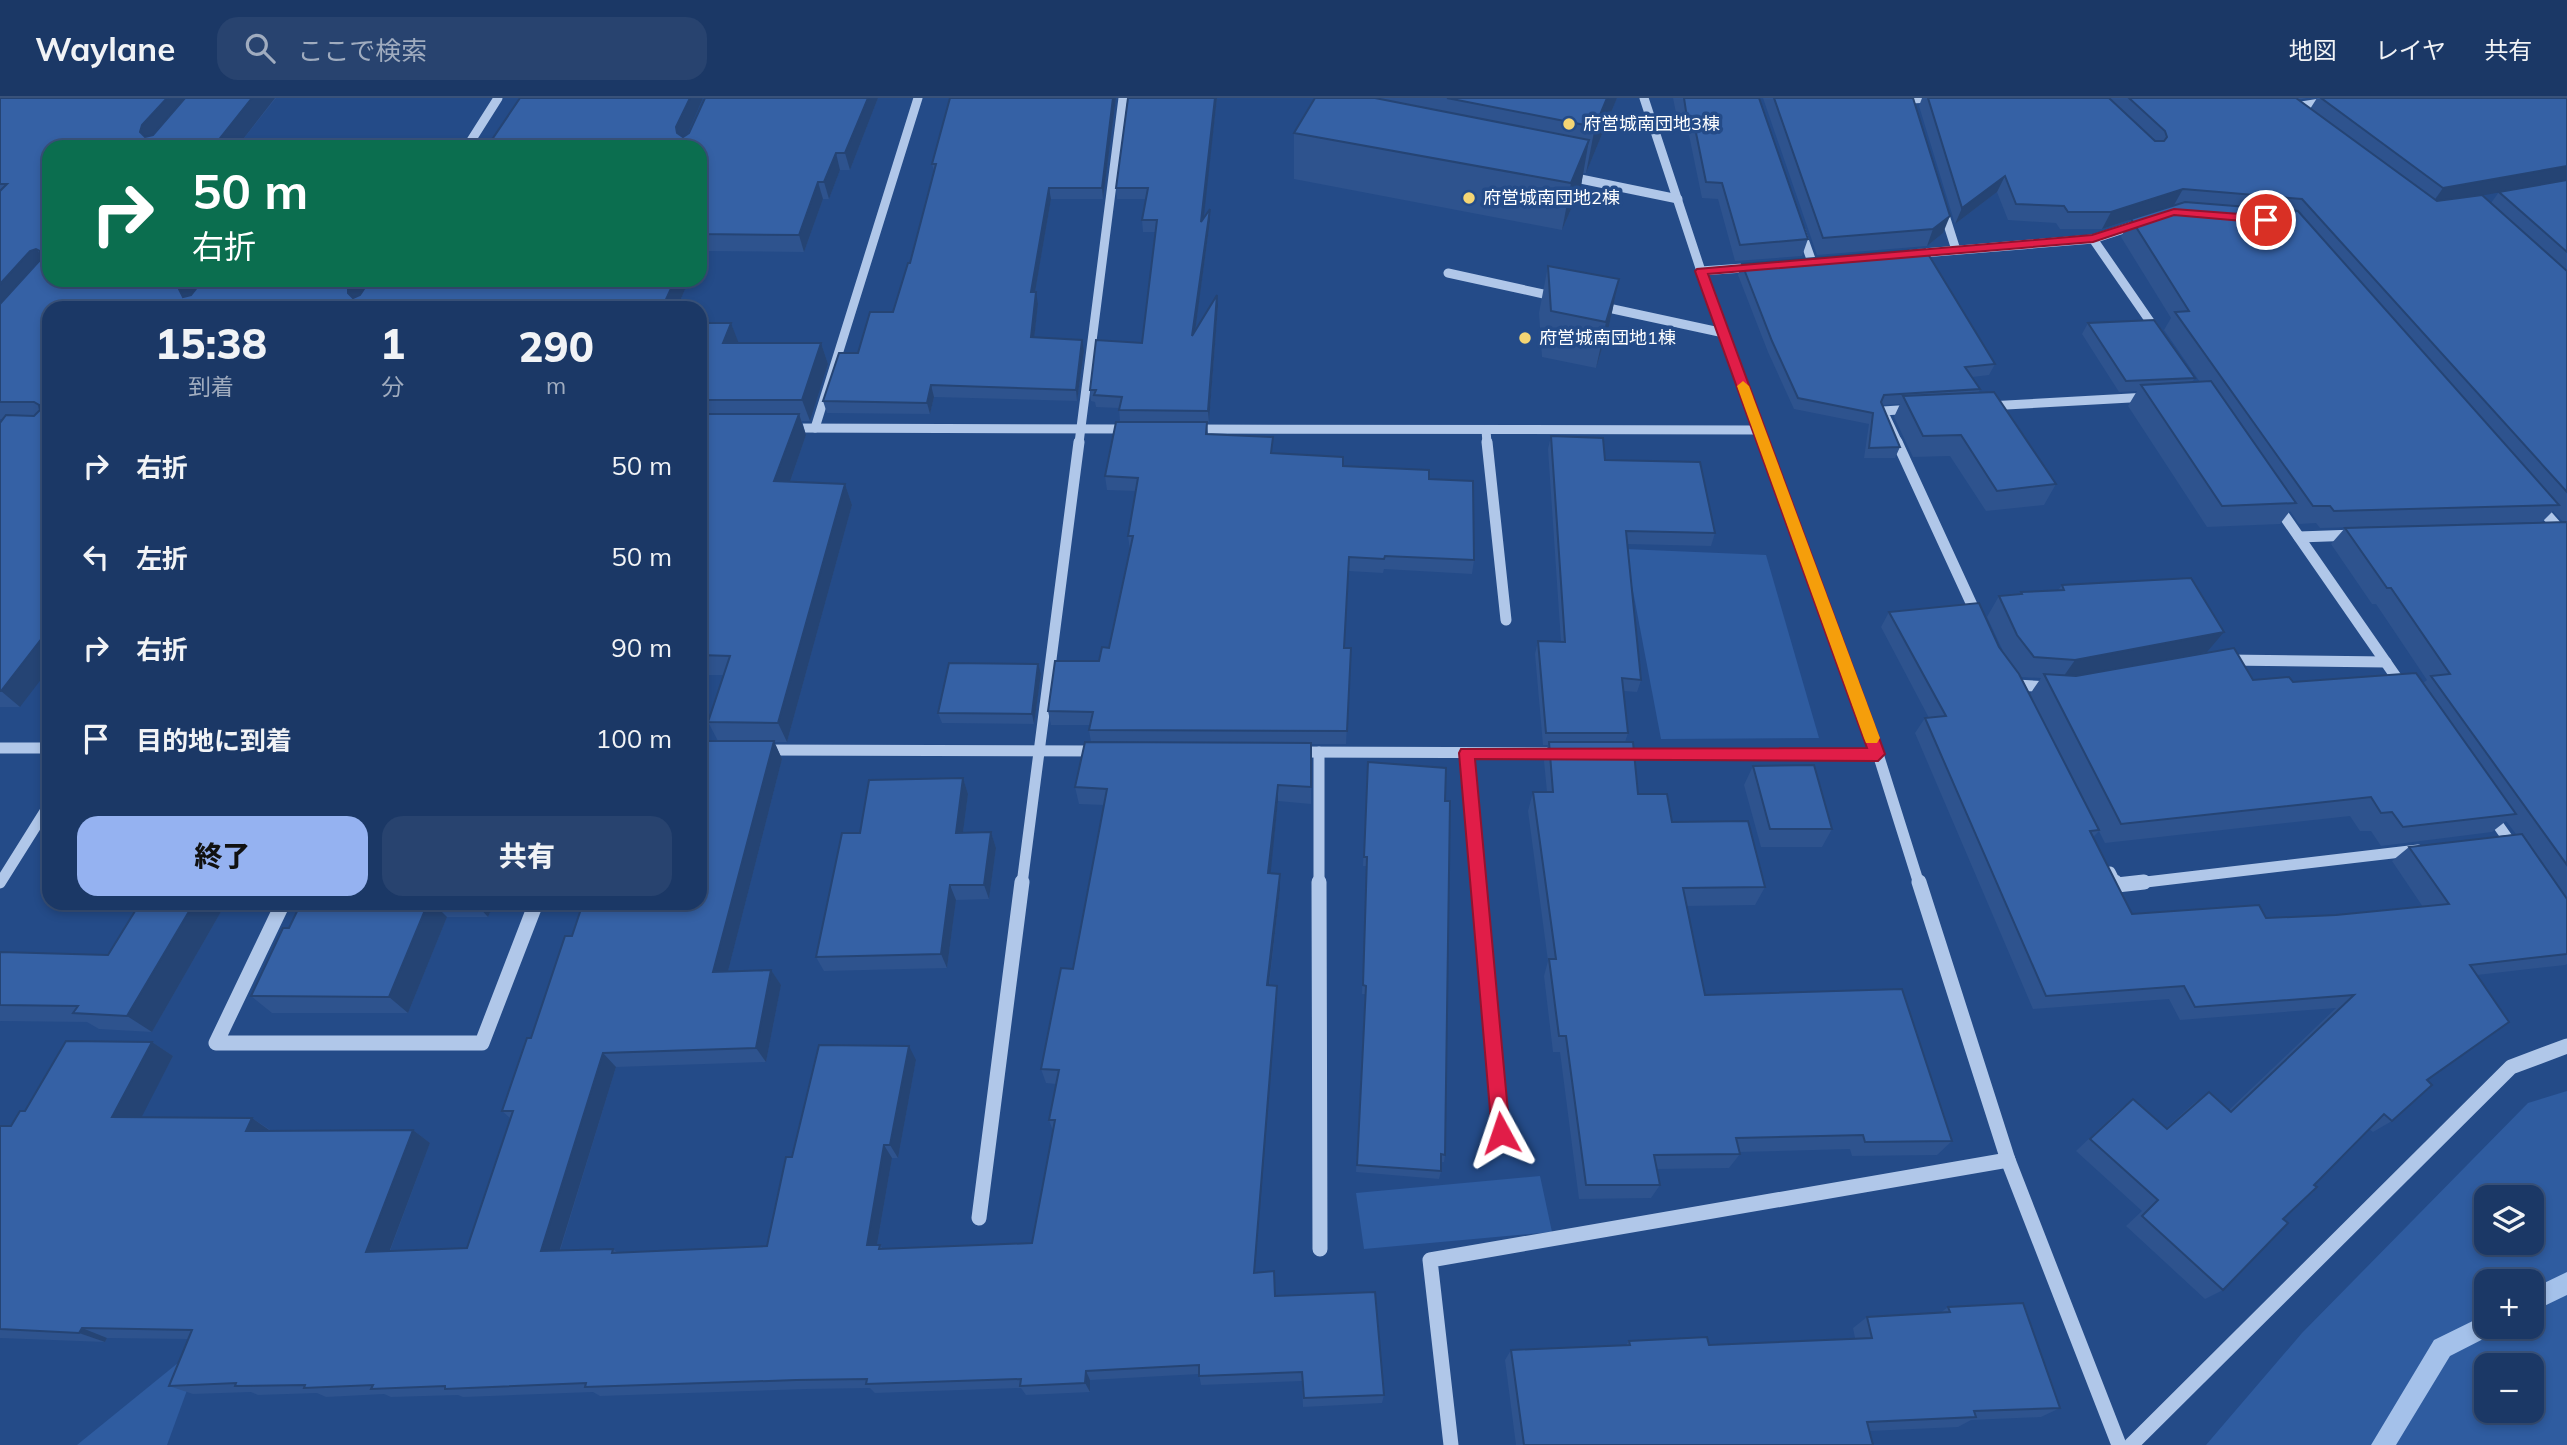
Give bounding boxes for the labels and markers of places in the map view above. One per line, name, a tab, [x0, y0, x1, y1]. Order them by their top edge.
place label: 府営城南団地3棟	[1583, 112, 1720, 135]
marker: 府営城南団地3棟	[1561, 116, 1577, 132]
place label: 府営城南団地2棟	[1483, 186, 1620, 209]
marker: 府営城南団地2棟	[1461, 190, 1477, 206]
pin	[2236, 190, 2296, 250]
place label: 府営城南団地1棟	[1539, 326, 1676, 349]
marker: 府営城南団地1棟	[1517, 330, 1533, 346]

